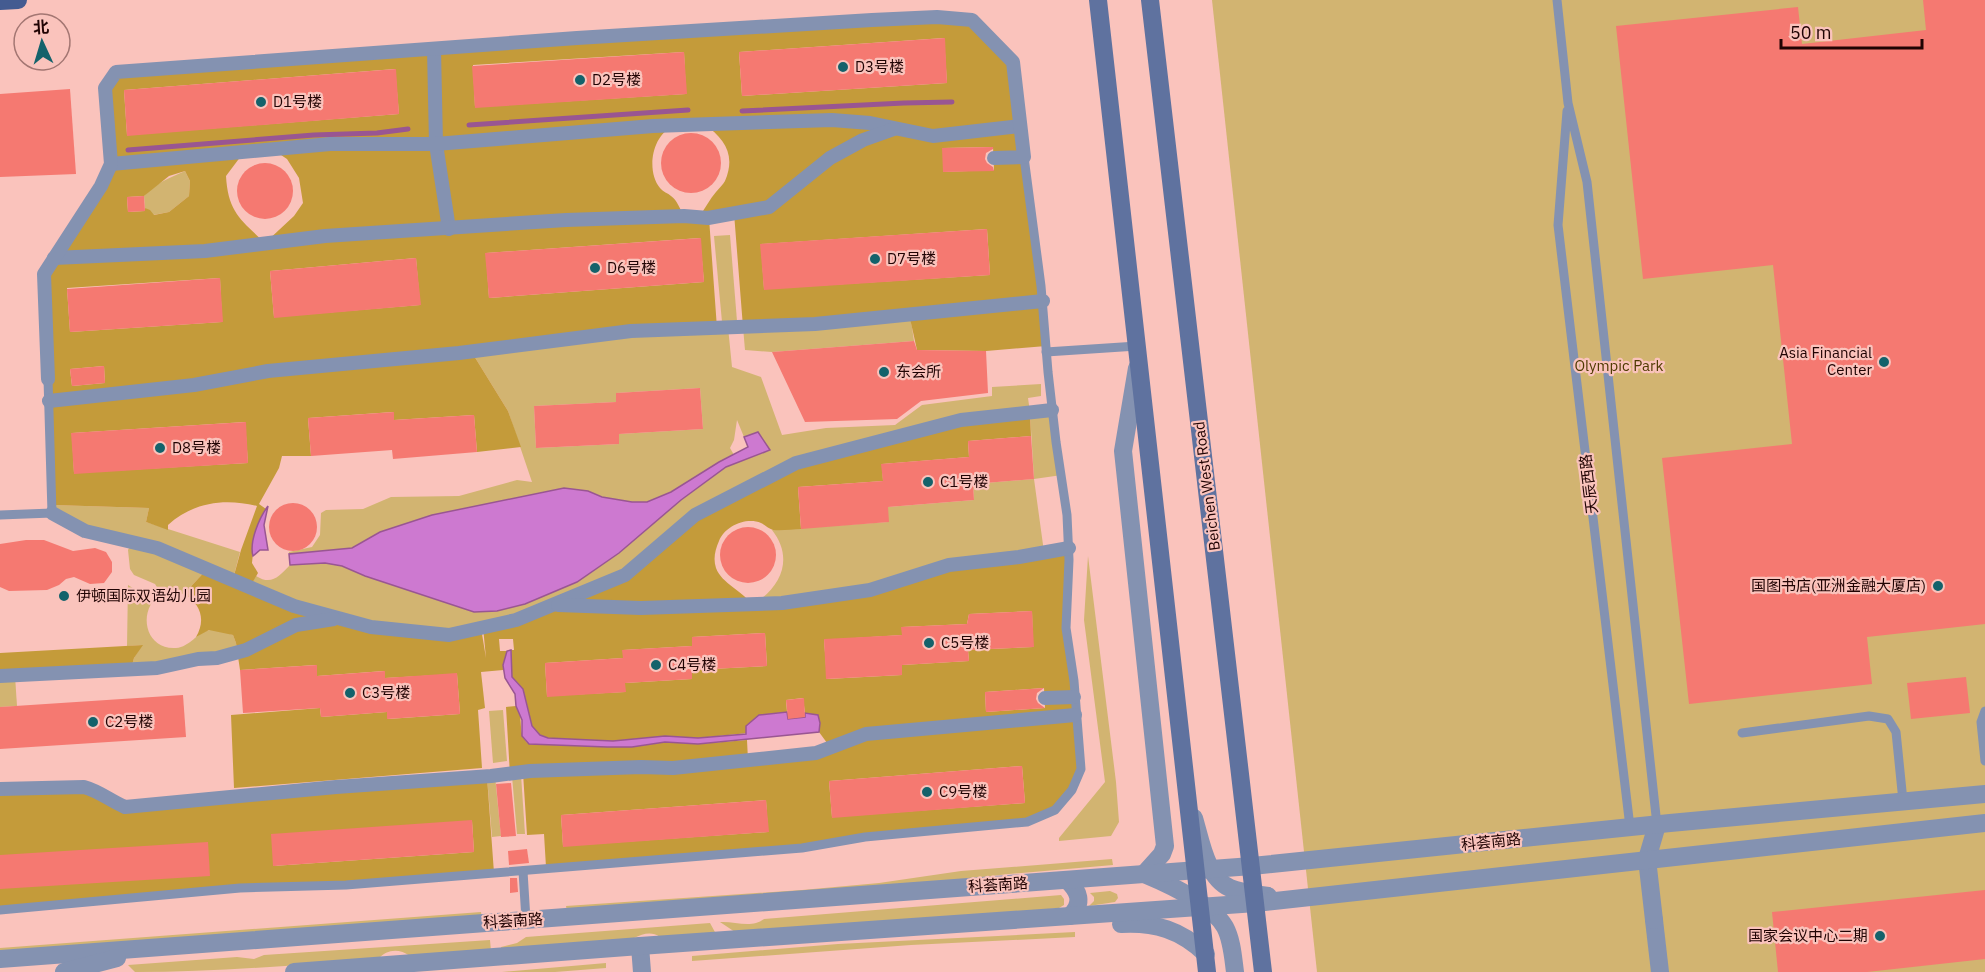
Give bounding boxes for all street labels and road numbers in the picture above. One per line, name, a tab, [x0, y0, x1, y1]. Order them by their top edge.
street label: Beichen West Road	[1189, 420, 1224, 552]
street label: 天辰西路	[1575, 453, 1602, 515]
street label: 科荟南路	[1460, 829, 1522, 854]
street label: 科荟南路	[967, 873, 1029, 896]
street label: 科荟南路	[482, 909, 544, 932]

